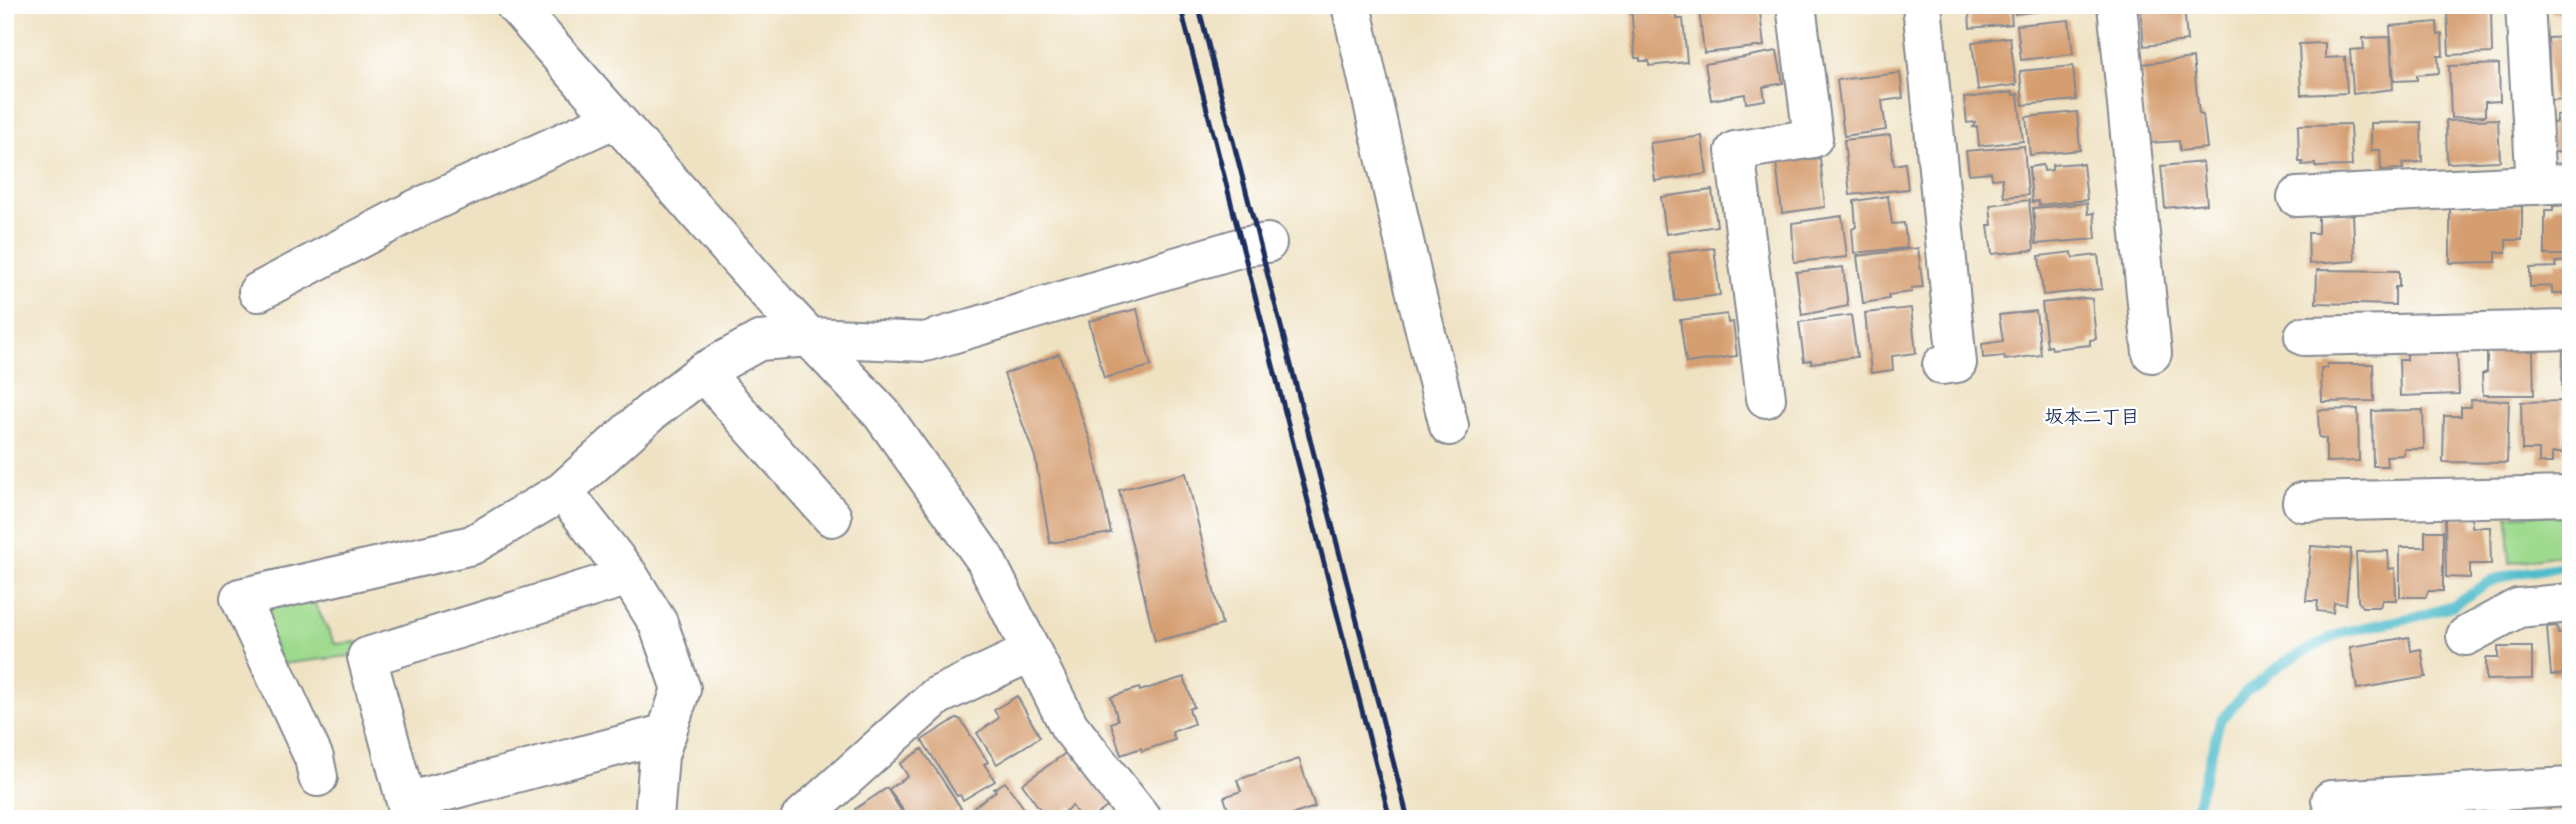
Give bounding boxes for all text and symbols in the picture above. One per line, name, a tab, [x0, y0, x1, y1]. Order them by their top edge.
district label: 坂本二丁目	[2044, 403, 2140, 428]

